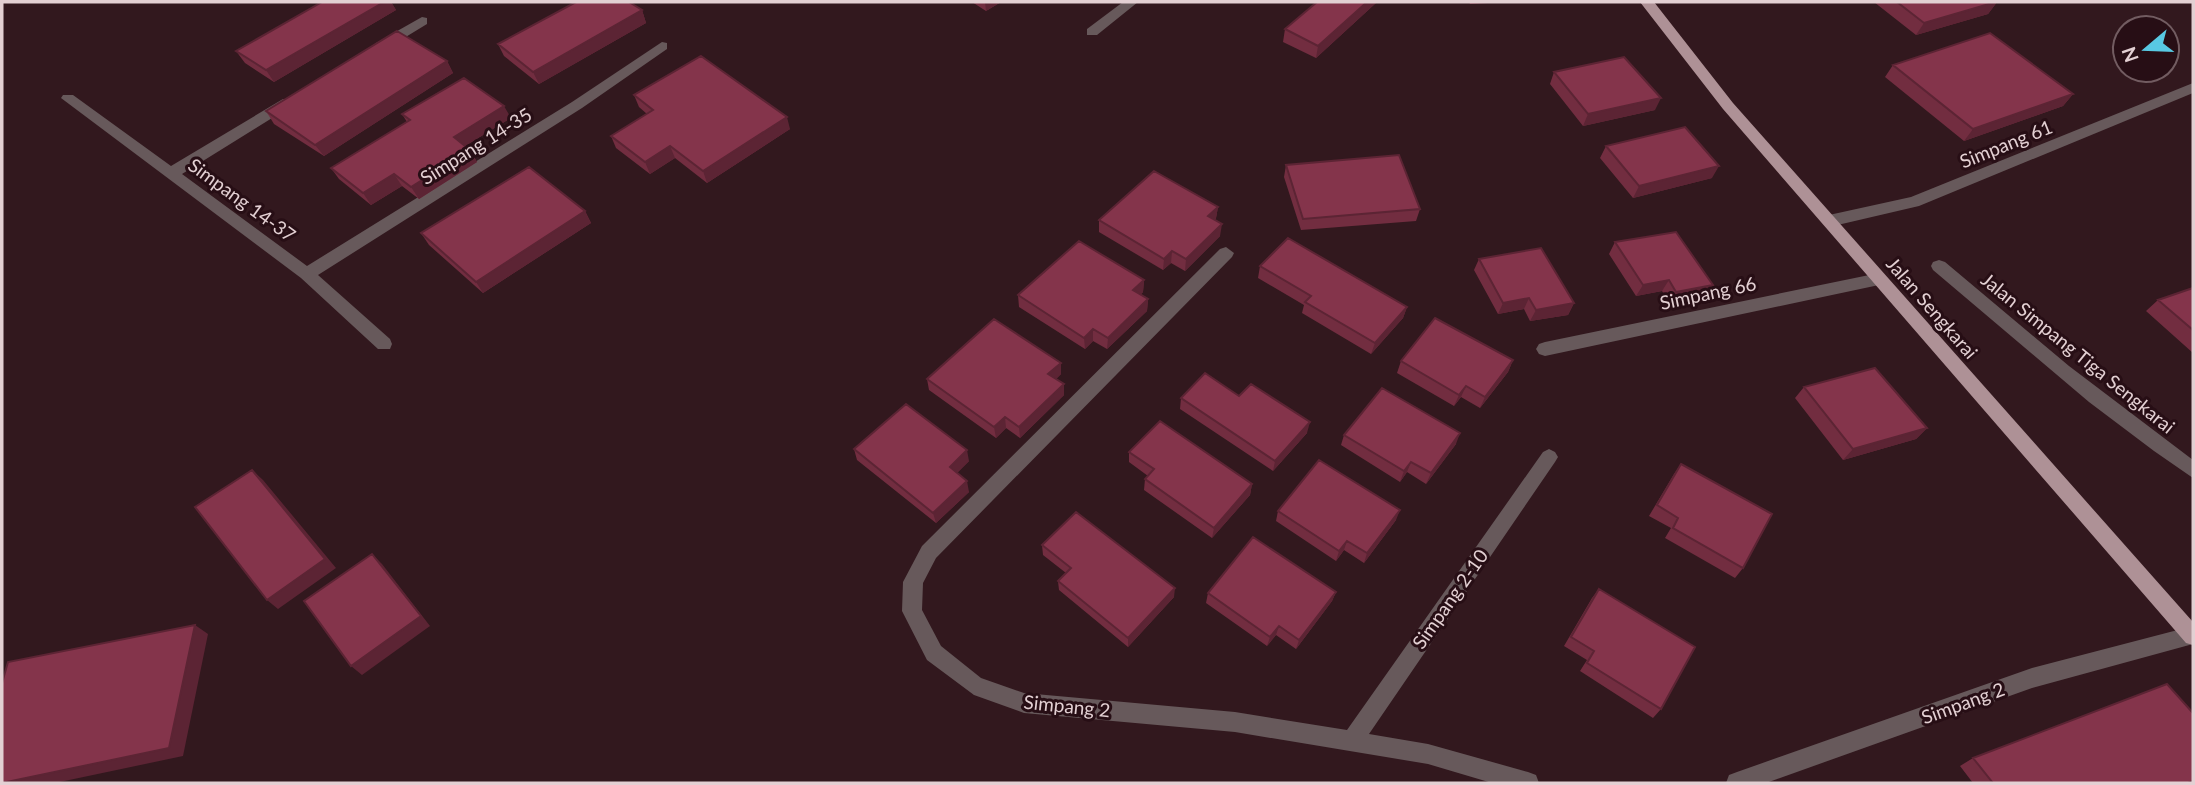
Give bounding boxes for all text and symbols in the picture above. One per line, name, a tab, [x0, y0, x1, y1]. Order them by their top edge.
north arrow	[2111, 14, 2181, 84]
text: N	[2116, 44, 2143, 65]
street label: Simpang 14-35	[416, 102, 536, 189]
street label: Simpang 61	[1956, 115, 2056, 173]
street label: Simpang 14-37	[184, 153, 300, 246]
street label: Jalan Sengkarai	[1882, 252, 1983, 363]
street label: Jalan Simpang Tiga Sengkarai	[1977, 267, 2180, 438]
street label: Simpang 66	[1658, 271, 1758, 314]
street label: Simpang 2-10	[1407, 545, 1492, 653]
street label: Simpang 2	[1918, 677, 2008, 728]
street label: Simpang 2	[1023, 690, 1111, 721]

